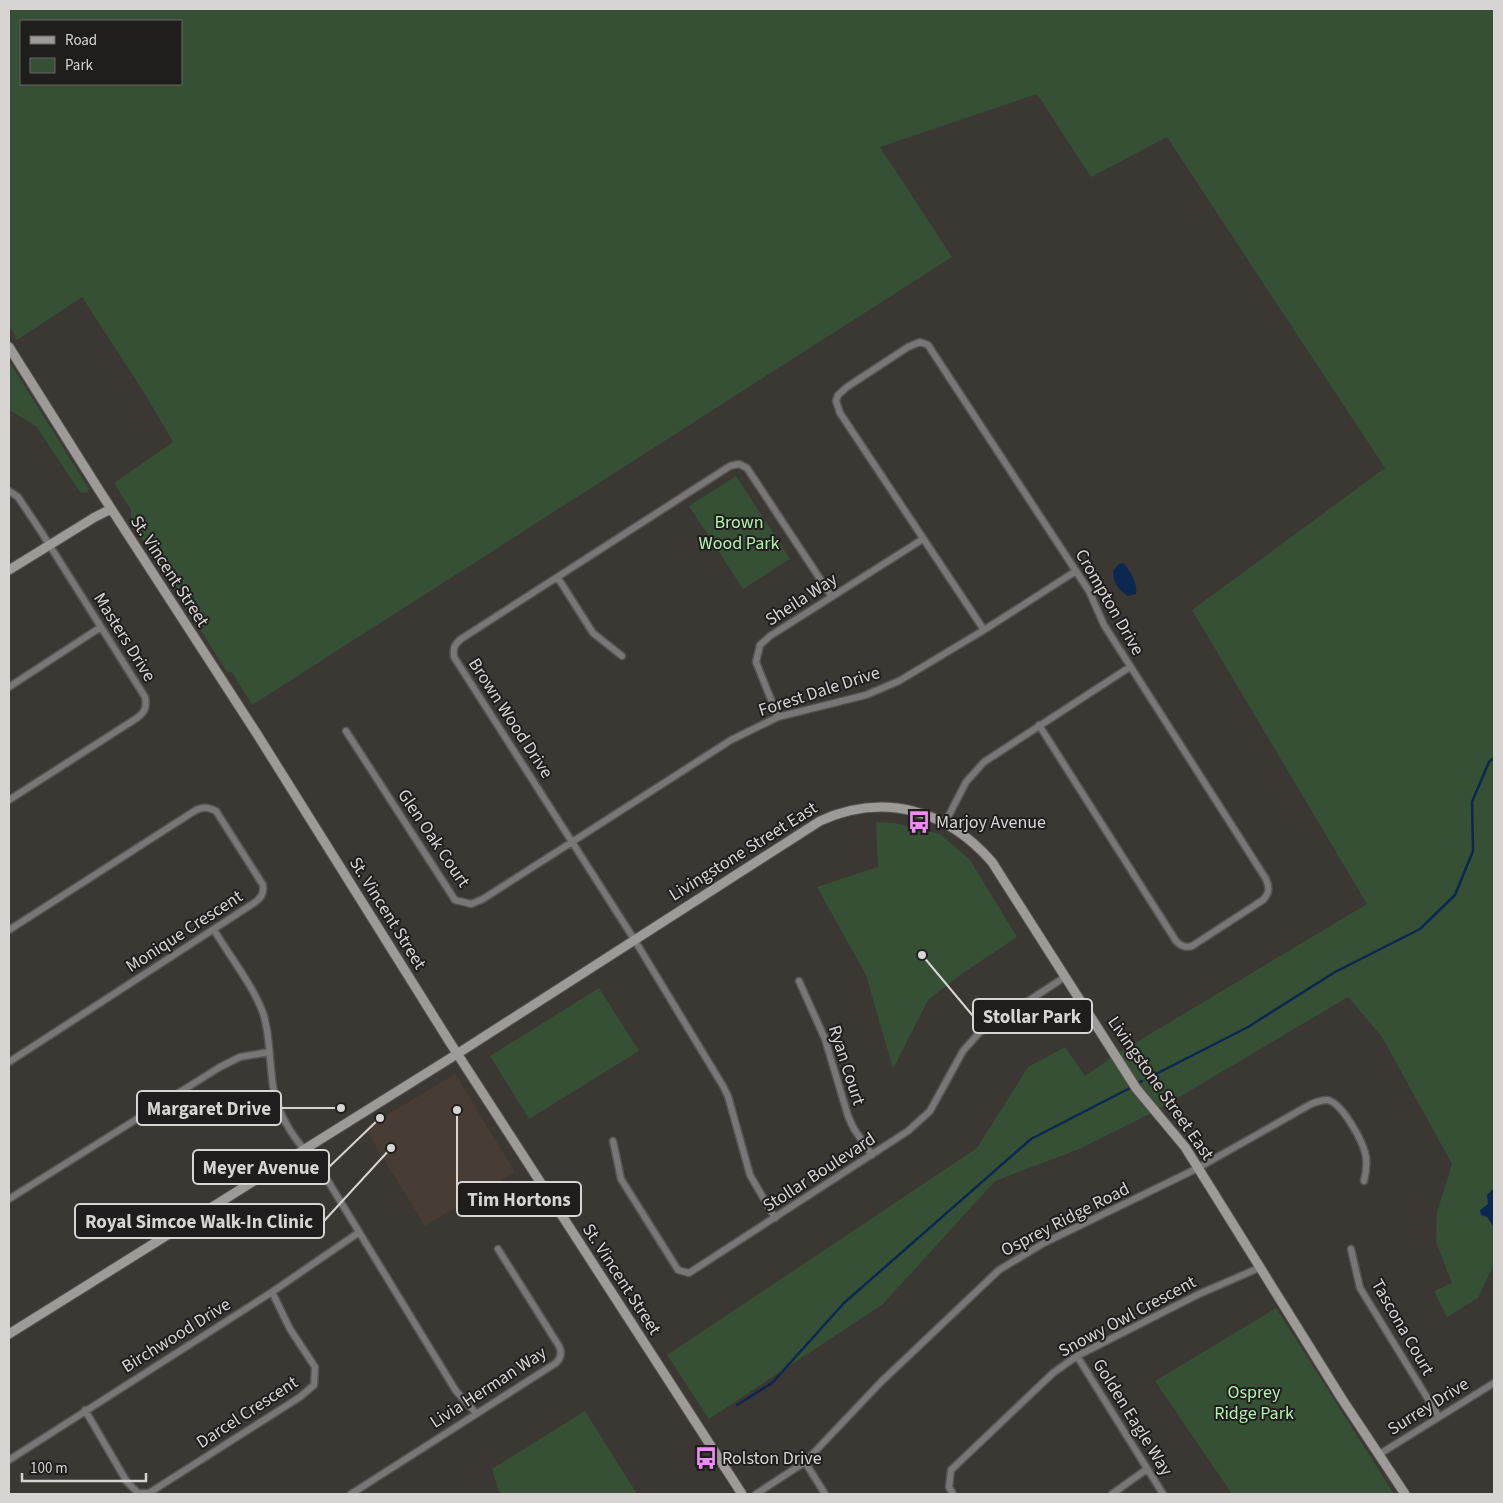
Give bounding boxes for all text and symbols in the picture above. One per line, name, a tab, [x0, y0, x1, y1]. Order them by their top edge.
legend	[20, 20, 182, 85]
text: Road	[65, 30, 97, 51]
text: Park	[65, 55, 94, 76]
park label: Brown Wood Park	[699, 510, 780, 556]
street label: St. Vincent Street	[124, 511, 215, 632]
street label: Crompton Drive	[1069, 545, 1150, 660]
street label: Sheila Way	[760, 566, 843, 632]
street label: Masters Drive	[87, 588, 162, 687]
street label: Brown Wood Drive	[462, 653, 559, 783]
street label: Forest Dale Drive	[755, 660, 883, 723]
street label: Glen Oak Court	[391, 784, 476, 892]
street label: Livingstone Street East	[664, 796, 822, 907]
bus stop icon: Marjoy Avenue	[906, 809, 932, 835]
place label: Marjoy Avenue	[936, 810, 1046, 835]
street label: St. Vincent Street	[343, 852, 432, 974]
street label: Monique Crescent	[121, 884, 248, 979]
callout: Stollar Park	[973, 999, 1092, 1033]
text: Stollar Park	[983, 1004, 1082, 1031]
street label: Livingstone Street East	[1101, 1011, 1220, 1165]
street label: Ryan Court	[822, 1022, 871, 1108]
callout: Margaret Drive	[137, 1091, 281, 1125]
text: Margaret Drive	[147, 1096, 271, 1123]
street label: Stollar Boulevard	[758, 1127, 881, 1218]
callout: Meyer Avenue	[193, 1150, 329, 1184]
text: Meyer Avenue	[203, 1155, 320, 1182]
street label: Osprey Ridge Road	[997, 1176, 1134, 1263]
callout: Tim Hortons	[457, 1182, 581, 1216]
text: Tim Hortons	[467, 1187, 571, 1214]
callout: Royal Simcoe Walk-In Clinic	[75, 1204, 324, 1238]
text: Royal Simcoe Walk-In Clinic	[85, 1209, 313, 1236]
street label: St. Vincent Street	[576, 1219, 667, 1340]
street label: Snowy Owl Crescent	[1054, 1270, 1201, 1363]
street label: Tascona Court	[1365, 1275, 1440, 1380]
street label: Birchwood Drive	[117, 1292, 236, 1379]
street label: Livia Herman Way	[425, 1340, 552, 1434]
street label: Golden Eagle Way	[1086, 1354, 1179, 1481]
street label: Darcel Crescent	[192, 1370, 303, 1455]
street label: Surrey Drive	[1383, 1371, 1474, 1441]
park label: Osprey Ridge Park	[1214, 1380, 1294, 1426]
bus stop icon: Rolston Drive	[693, 1445, 719, 1471]
place label: Rolston Drive	[722, 1446, 822, 1471]
scale bar	[22, 1450, 146, 1482]
text: 100 m	[30, 1458, 68, 1479]

